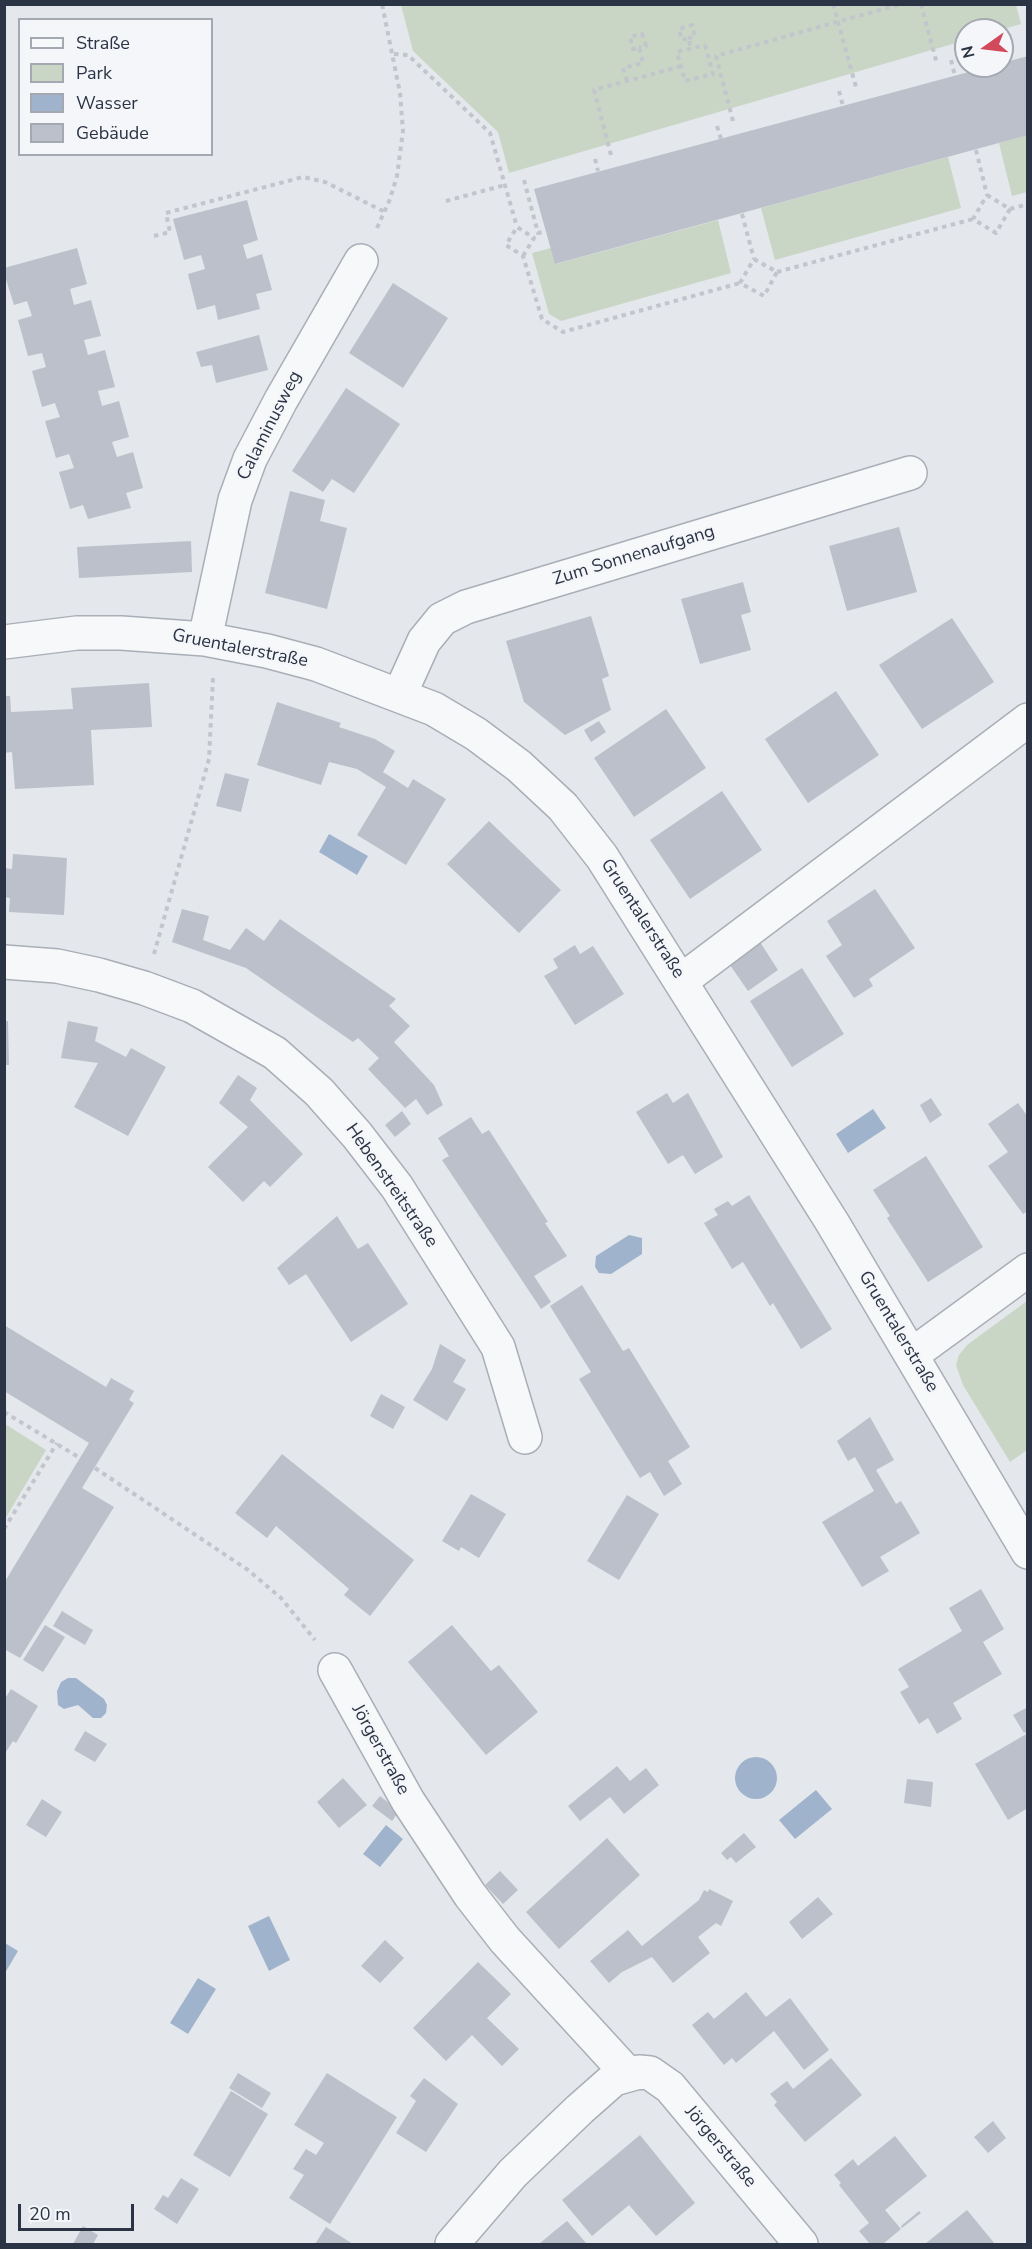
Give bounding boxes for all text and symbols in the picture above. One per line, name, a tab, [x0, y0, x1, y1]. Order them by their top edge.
legend	[18, 18, 213, 156]
north arrow	[954, 18, 1014, 78]
text: Straße	[76, 31, 130, 55]
text: N	[956, 43, 981, 60]
text: Park	[76, 61, 112, 85]
text: Wasser	[76, 91, 138, 115]
text: Gebäude	[76, 121, 149, 145]
street label: Calaminusweg	[233, 368, 307, 484]
street label: Zum Sonnenaufgang	[550, 521, 718, 591]
street label: Gruentalerstraße	[170, 625, 310, 673]
street label: Gruentalerstraße	[595, 855, 689, 983]
street label: Hebenstreitstraße	[340, 1120, 442, 1252]
street label: Gruentalerstraße	[853, 1267, 943, 1397]
street label: Jörgerstraße	[346, 1701, 414, 1799]
street label: Jörgerstraße	[680, 2102, 760, 2192]
scale bar	[21, 2192, 136, 2230]
text: 20 m	[29, 2202, 71, 2226]

